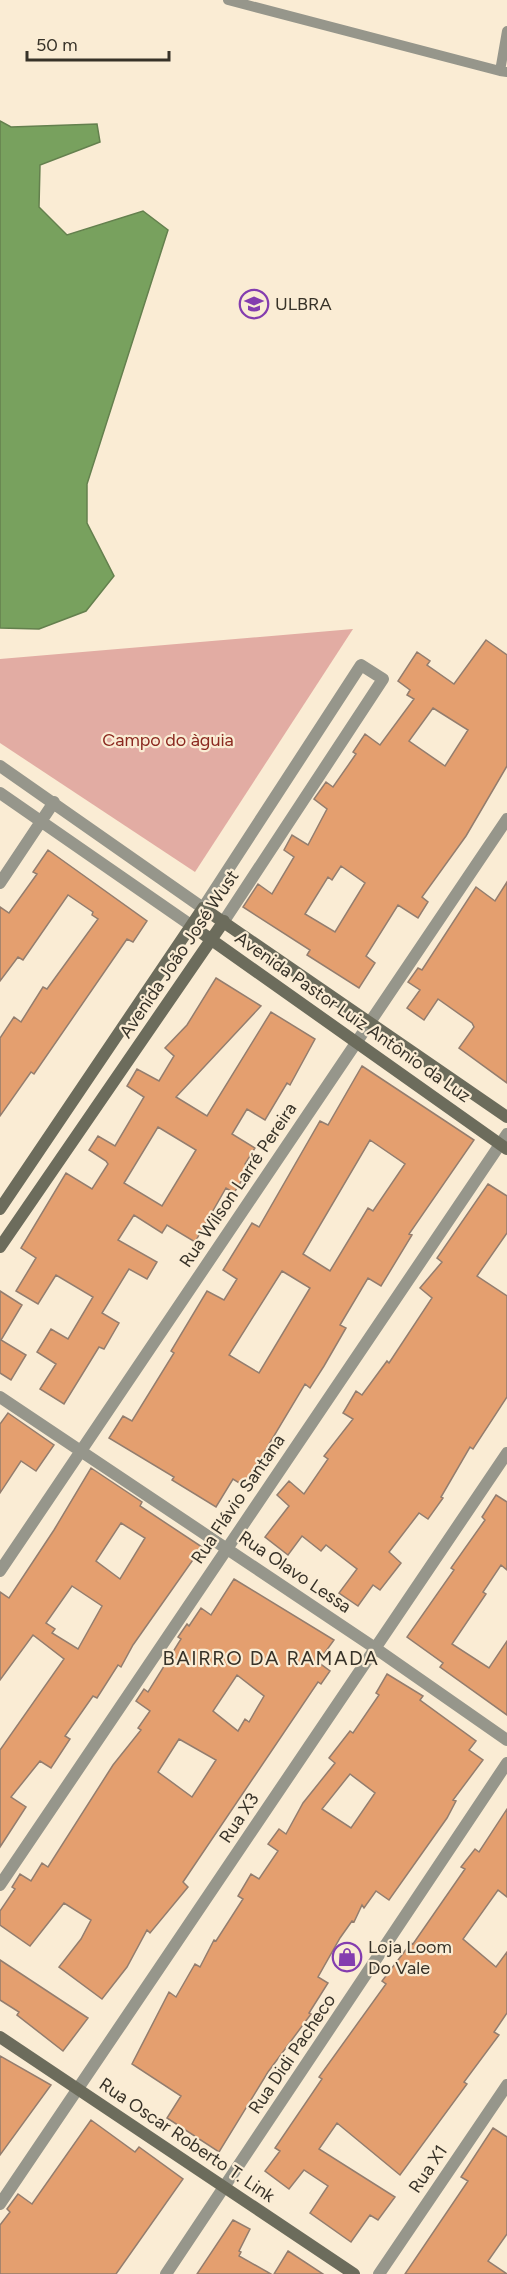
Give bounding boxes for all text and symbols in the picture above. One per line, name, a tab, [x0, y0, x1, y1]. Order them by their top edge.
scale bar	[27, 24, 170, 62]
text: 50 m	[36, 34, 78, 56]
school or university icon: ULBRA	[238, 288, 270, 320]
place label: ULBRA	[275, 293, 332, 315]
park label: Campo do àguia	[102, 729, 234, 751]
street label: Avenida João José Wust	[115, 866, 244, 1042]
street label: Avenida Pastor Luiz Antônio da Luz	[231, 927, 475, 1107]
street label: Rua Wilson Larré Pereira	[175, 1098, 301, 1272]
street label: Rua Flávio Santana	[187, 1430, 289, 1568]
street label: Rua Olavo Lessa	[235, 1526, 355, 1618]
district label: BAIRRO DA RAMADA	[163, 1646, 379, 1670]
street label: Rua X3	[214, 1789, 264, 1847]
place label: Loja Loom Do Vale	[368, 1936, 452, 1979]
shop icon: Loja Loom Do Vale	[331, 1941, 363, 1973]
street label: Rua Didi Pacheco	[244, 1990, 340, 2118]
street label: Rua Oscar Roberto T. Link	[95, 2073, 279, 2207]
street label: Rua X1	[404, 2141, 452, 2197]

